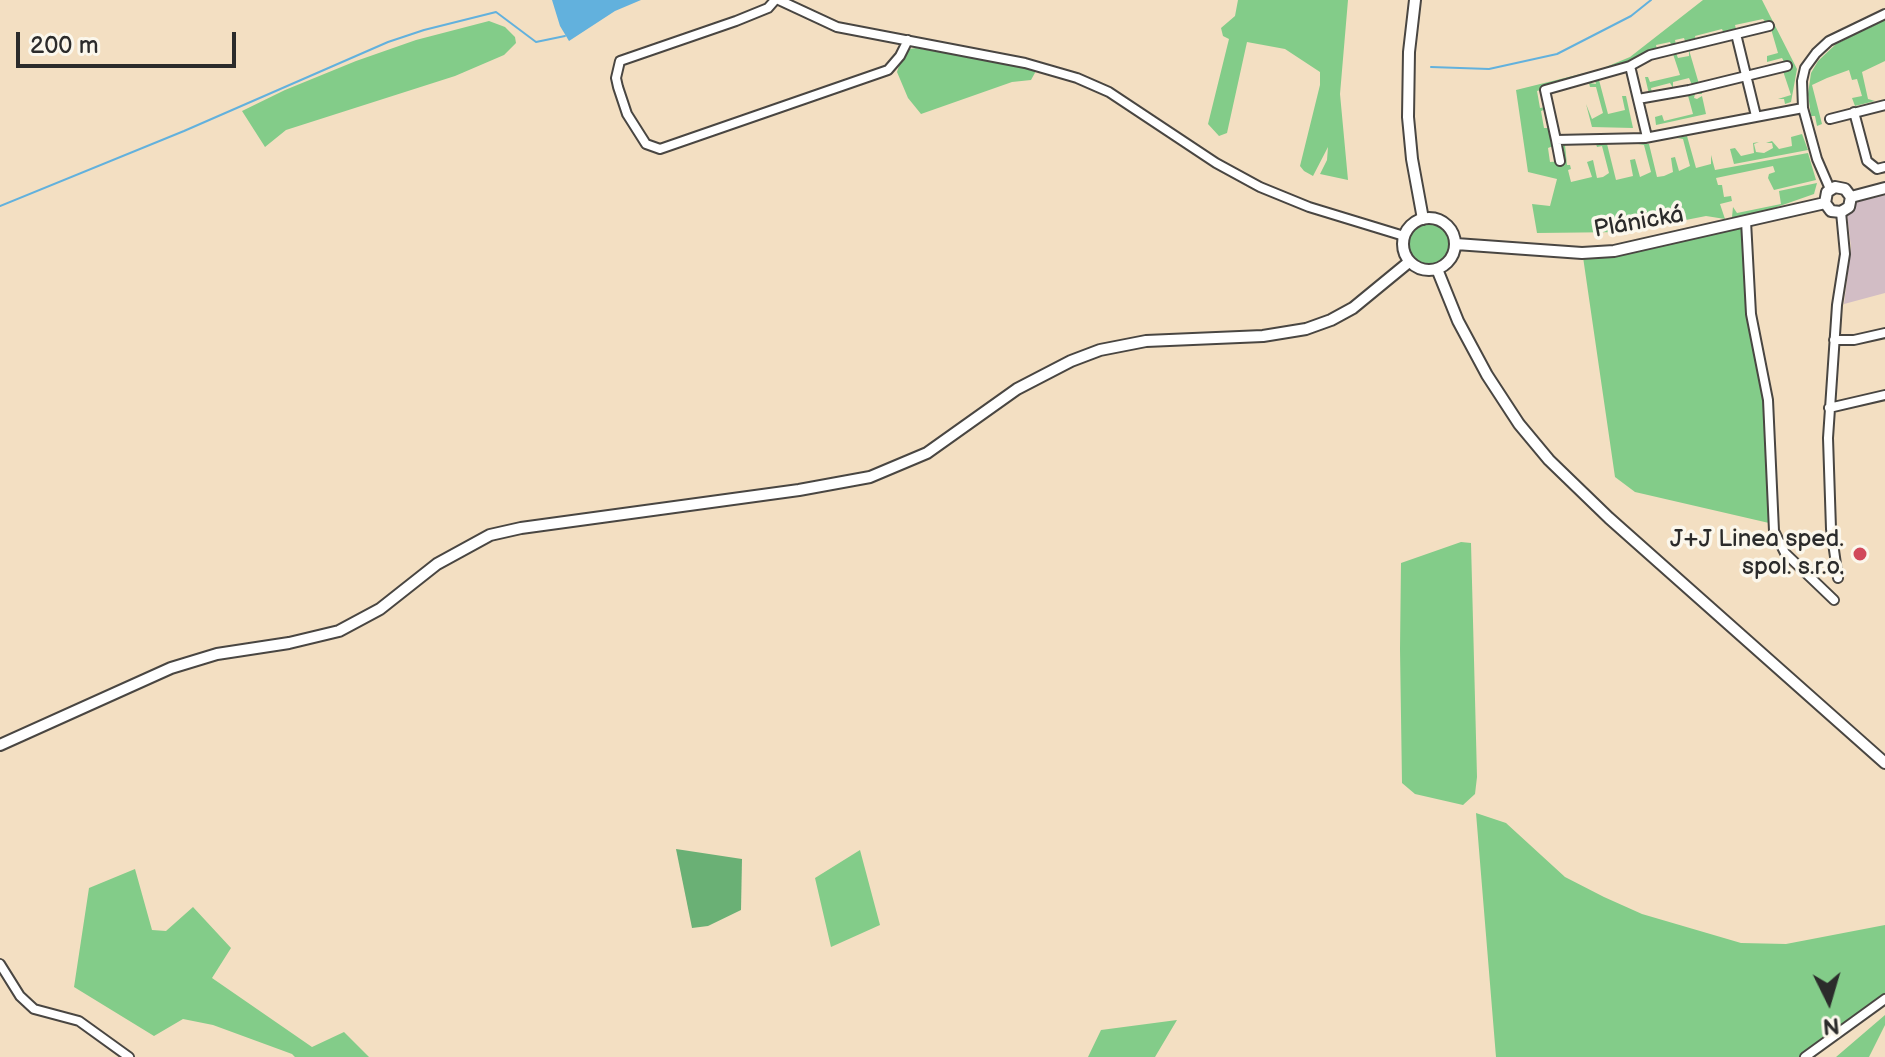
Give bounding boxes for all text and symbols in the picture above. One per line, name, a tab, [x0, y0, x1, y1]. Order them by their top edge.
scale bar	[20, 16, 240, 66]
text: 200 m	[30, 31, 99, 60]
street label: Plánická	[1592, 201, 1686, 245]
place label: J+J Linea sped. spol. s.r.o.	[1670, 526, 1844, 582]
marker: J+J Linea sped. spol. s.r.o.	[1851, 545, 1869, 563]
north arrow	[1789, 961, 1869, 1041]
text: N	[1822, 1011, 1841, 1040]

